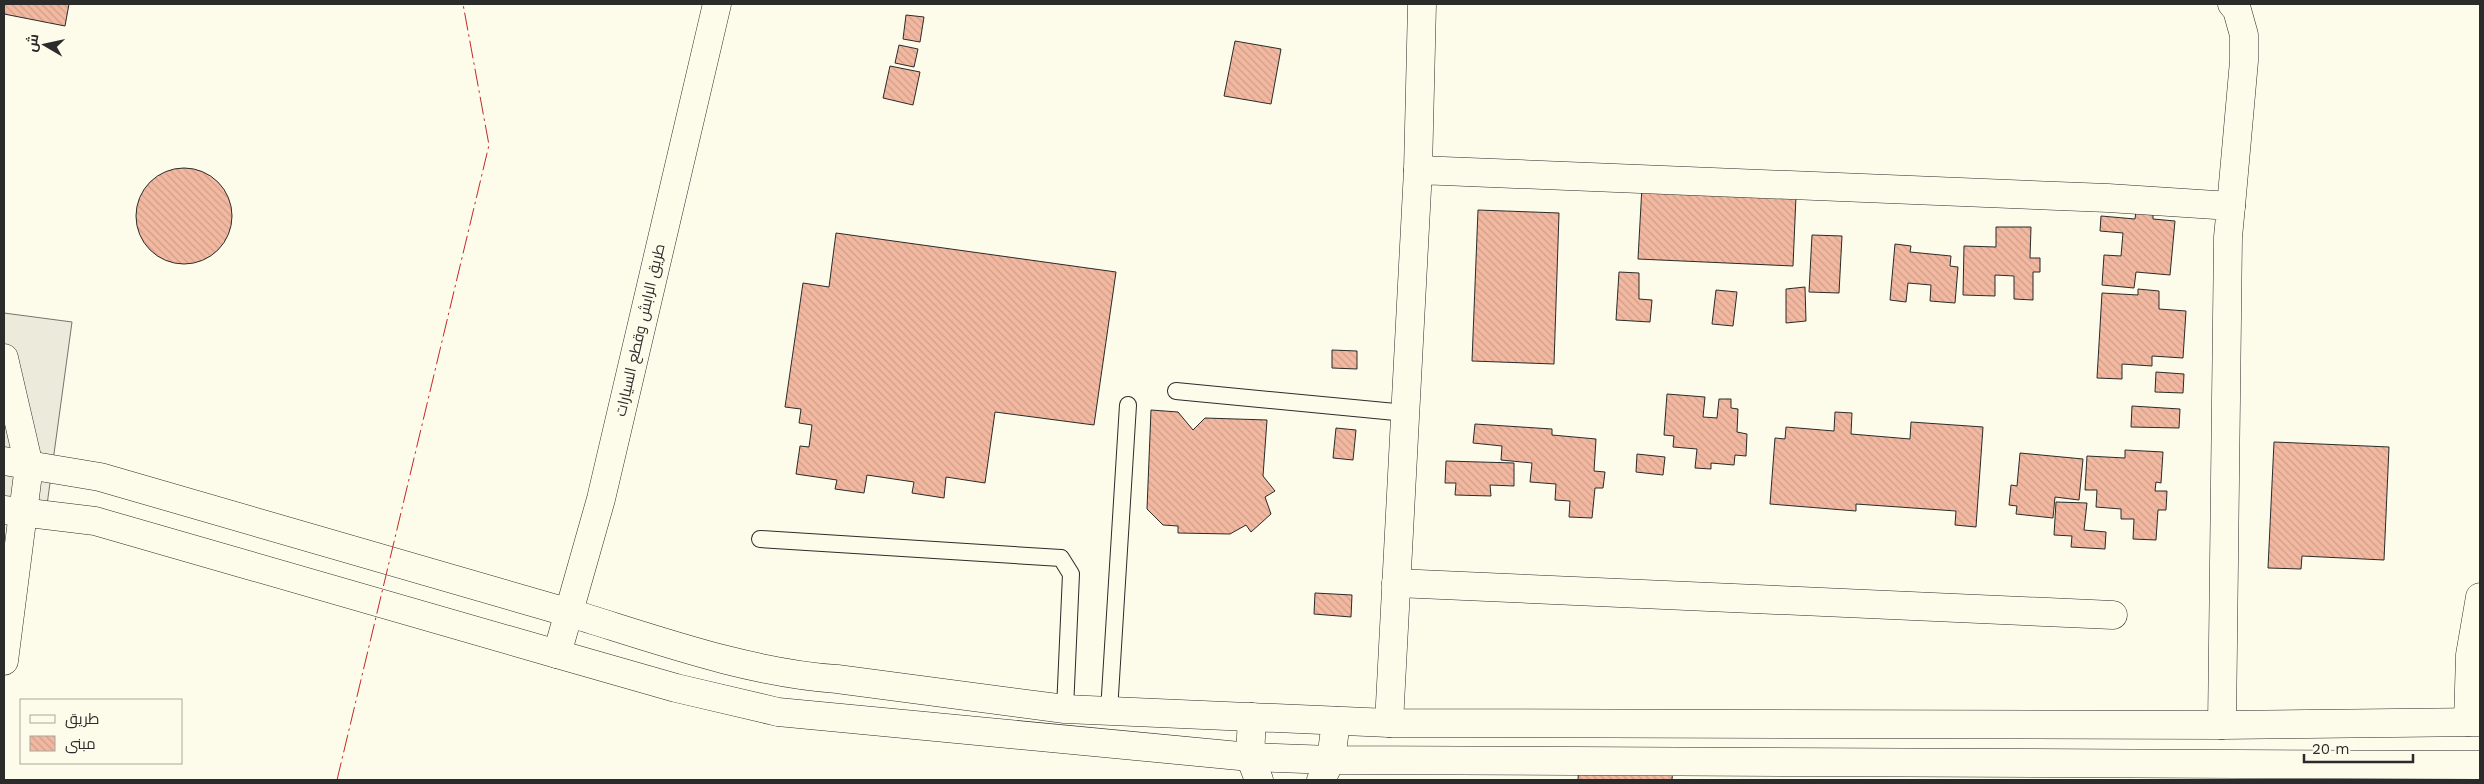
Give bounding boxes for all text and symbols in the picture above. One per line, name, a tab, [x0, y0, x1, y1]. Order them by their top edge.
north arrow	[20, 20, 70, 70]
text: ش	[23, 33, 42, 53]
street label: طريق الرابش وقطع السيارات	[611, 242, 671, 419]
legend	[20, 699, 182, 764]
text: طريق	[65, 710, 99, 729]
scale bar	[2304, 732, 2413, 764]
text: مبنى	[65, 735, 96, 754]
text: 20 m	[2312, 740, 2350, 758]

